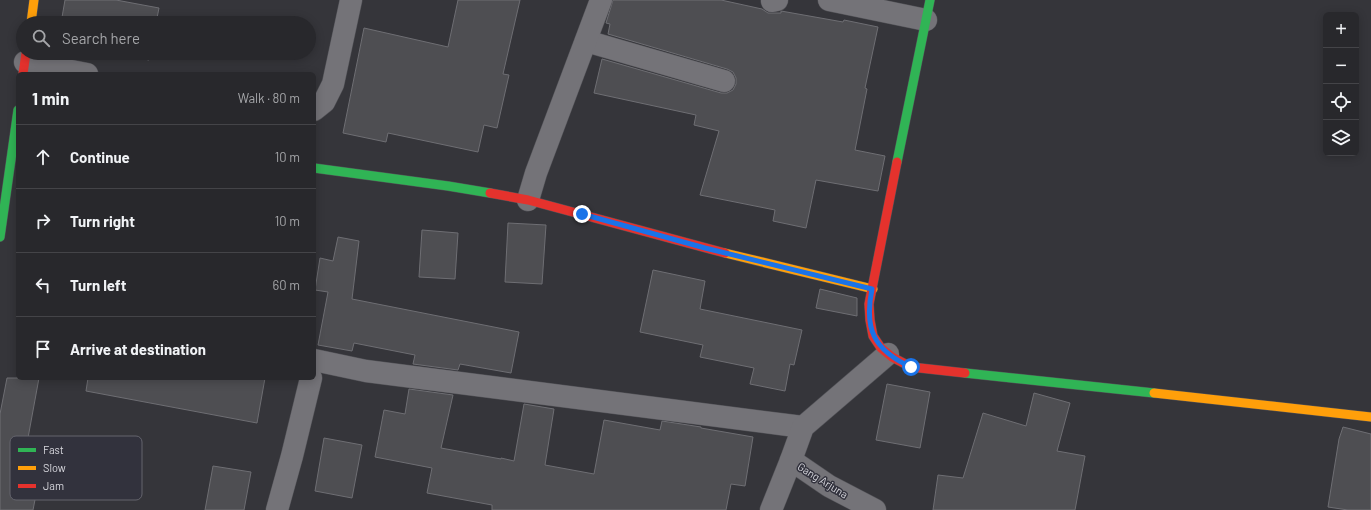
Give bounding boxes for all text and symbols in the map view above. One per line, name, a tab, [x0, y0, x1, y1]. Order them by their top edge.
map controls	[1323, 12, 1359, 156]
button: +	[1323, 12, 1359, 48]
search box	[16, 16, 316, 60]
icon: search	[30, 27, 52, 49]
text: Search here	[62, 29, 140, 47]
button: −	[1323, 48, 1359, 84]
button: locate	[1323, 84, 1359, 120]
text: 1 min	[32, 88, 69, 108]
text: Walk · 80 m	[238, 90, 300, 106]
button: layers	[1323, 120, 1359, 156]
icon: ahead	[32, 146, 54, 168]
text: Continue	[70, 148, 130, 166]
text: 10 m	[275, 149, 300, 165]
route end	[573, 205, 591, 223]
icon: right	[32, 210, 54, 232]
text: Turn right	[70, 212, 135, 230]
text: 10 m	[275, 213, 300, 229]
icon: left	[32, 274, 54, 296]
text: Turn left	[70, 276, 126, 294]
text: 60 m	[273, 277, 300, 293]
icon: arrive	[32, 338, 54, 360]
text: Arrive at destination	[70, 340, 206, 358]
route start	[902, 358, 920, 376]
legend	[10, 436, 142, 500]
text: Fast	[43, 443, 64, 456]
street label: Gang Arjuna	[795, 459, 851, 501]
text: Slow	[43, 461, 66, 474]
text: Jam	[43, 479, 64, 492]

